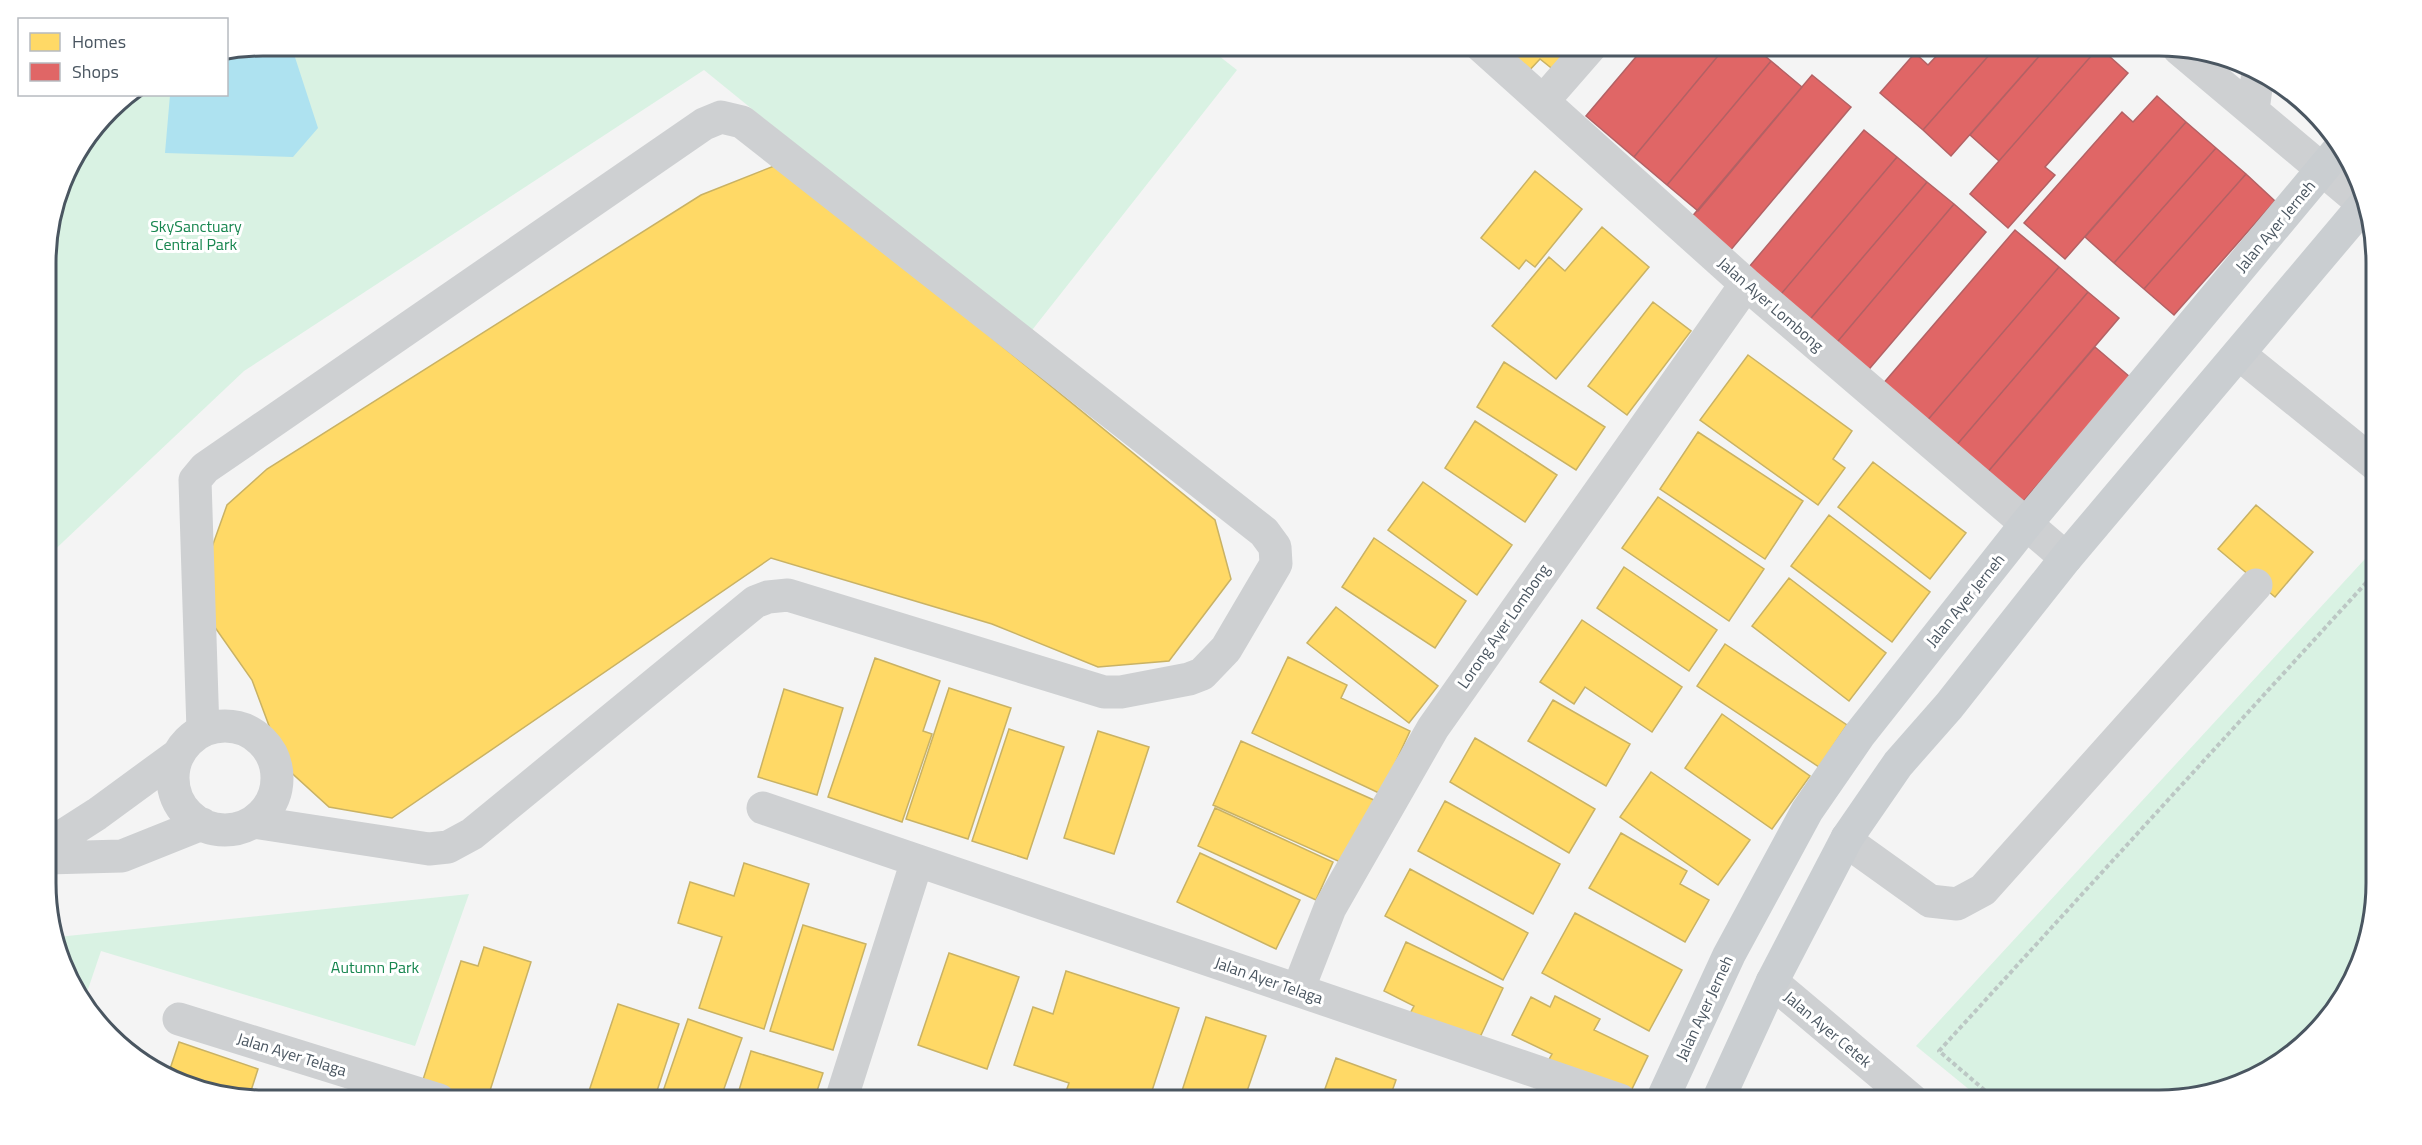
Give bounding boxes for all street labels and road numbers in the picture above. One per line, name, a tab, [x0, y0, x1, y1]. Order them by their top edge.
street label: Jalan Ayer Jerneh	[2229, 175, 2321, 277]
street label: Jalan Ayer Lombong	[1713, 251, 1829, 357]
street label: Jalan Ayer Jerneh	[1920, 548, 2010, 652]
street label: Lorong Ayer Lombong	[1451, 559, 1555, 693]
street label: Jalan Ayer Telaga	[1211, 950, 1327, 1010]
street label: Jalan Ayer Jerneh	[1669, 951, 1739, 1065]
street label: Jalan Ayer Cetek	[1779, 985, 1877, 1073]
street label: Jalan Ayer Telaga	[234, 1026, 350, 1082]

